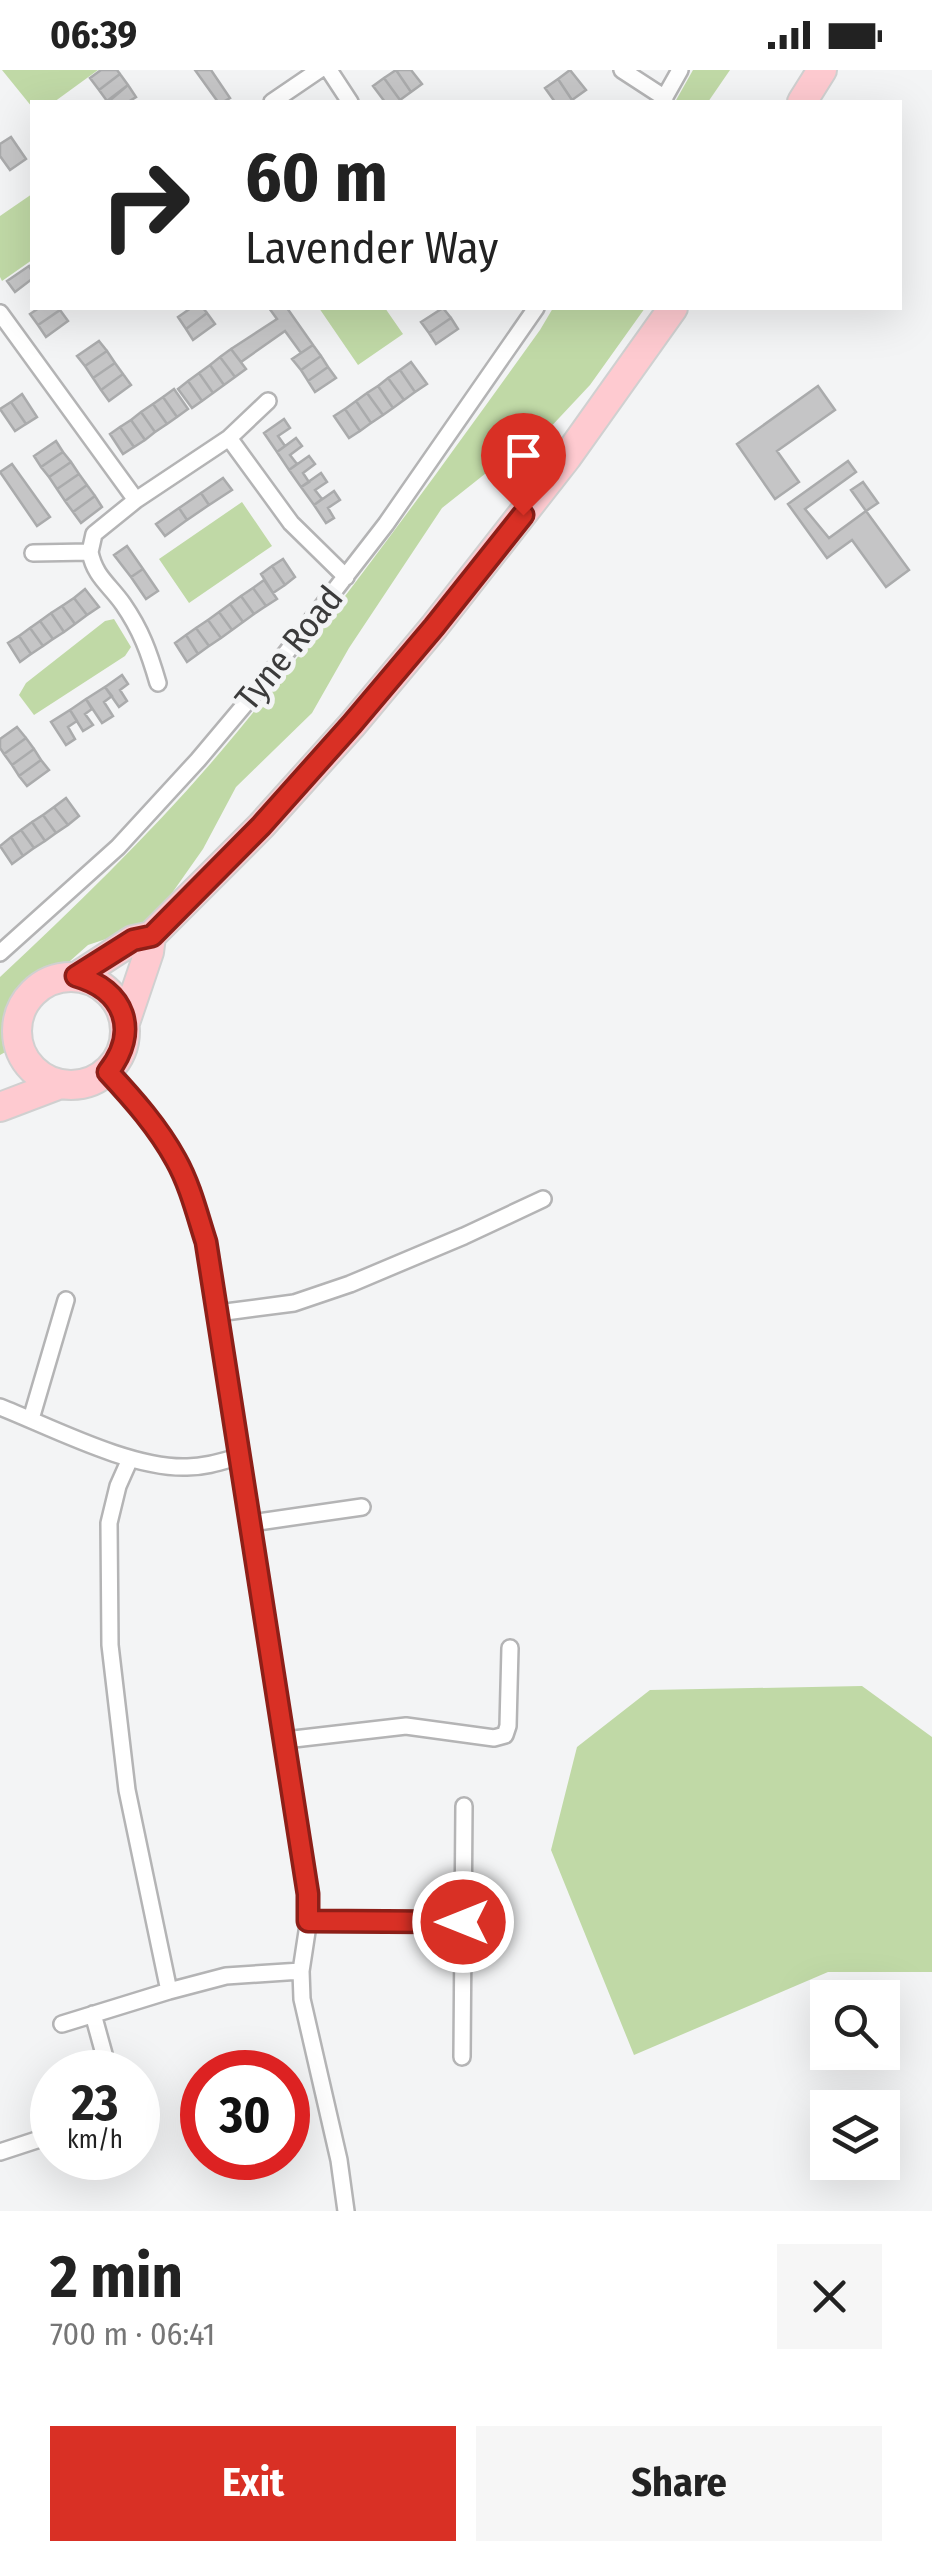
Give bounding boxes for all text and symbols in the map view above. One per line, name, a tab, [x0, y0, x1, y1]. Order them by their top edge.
text: 06:39	[50, 12, 137, 58]
text: 60 m	[245, 136, 388, 220]
icon: right	[80, 140, 210, 270]
text: Lavender Way	[245, 221, 498, 275]
pin	[481, 413, 566, 516]
icon: arrive	[496, 428, 551, 483]
street label: Tyne Road	[226, 578, 352, 718]
position arrow	[411, 1870, 515, 1974]
map controls	[810, 1980, 900, 2180]
button: search	[810, 1980, 900, 2070]
speed limit sign: 30	[180, 2050, 310, 2180]
text: 23	[72, 2073, 118, 2133]
button: layers	[810, 2090, 900, 2180]
text: km/h	[67, 2125, 123, 2155]
text: 2 min	[50, 2241, 183, 2313]
button: close	[777, 2244, 882, 2349]
text: 700 m · 06:41	[50, 2315, 215, 2353]
button: Exit	[50, 2426, 456, 2541]
button: Share	[476, 2426, 882, 2541]

